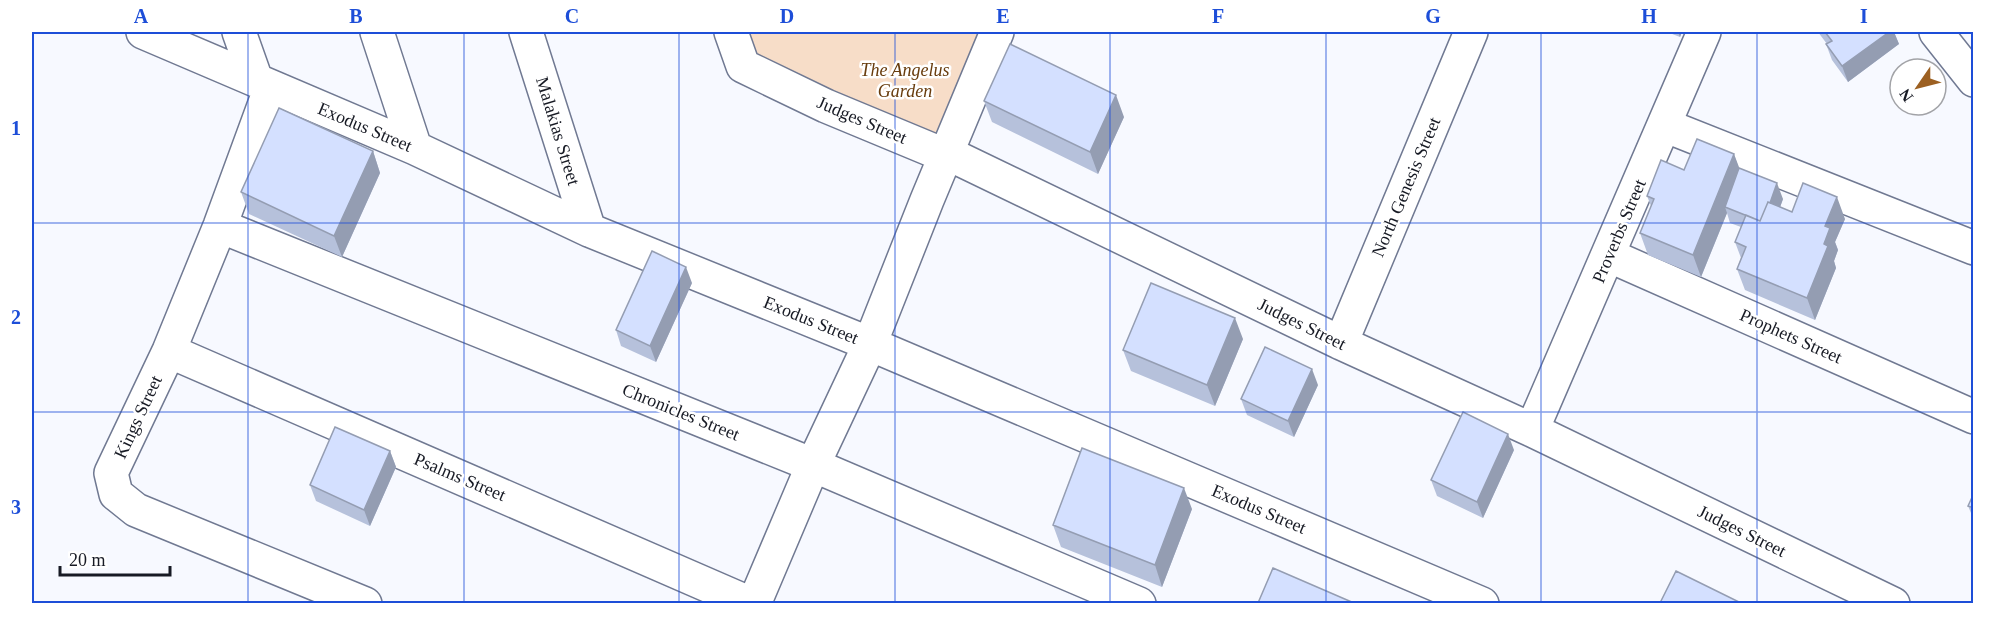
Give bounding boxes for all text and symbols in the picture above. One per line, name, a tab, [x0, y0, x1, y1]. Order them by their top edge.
text: A	[134, 5, 149, 27]
text: B	[349, 5, 363, 27]
text: C	[565, 5, 579, 27]
text: D	[780, 5, 794, 27]
text: E	[996, 5, 1010, 27]
text: F	[1212, 5, 1224, 27]
text: G	[1425, 5, 1441, 27]
text: H	[1641, 5, 1657, 27]
text: I	[1860, 5, 1868, 27]
north arrow	[1888, 57, 1948, 117]
park label: The Angelus Garden	[860, 60, 950, 101]
street label: Malakias Street	[532, 74, 584, 188]
text: N	[1896, 85, 1916, 105]
street label: Judges Street	[814, 92, 910, 148]
street label: Exodus Street	[315, 98, 415, 156]
street label: North Genesis Street	[1367, 114, 1445, 260]
text: 1	[11, 117, 21, 139]
street label: Proverbs Street	[1588, 176, 1650, 286]
street label: Exodus Street	[761, 292, 861, 348]
street label: Judges Street	[1255, 294, 1349, 354]
street label: Prophets Street	[1737, 305, 1845, 367]
text: 2	[11, 306, 21, 328]
street label: Kings Street	[110, 372, 166, 462]
street label: Chronicles Street	[620, 379, 742, 445]
street label: Psalms Street	[411, 449, 509, 505]
street label: Exodus Street	[1209, 480, 1309, 538]
text: 3	[11, 496, 21, 518]
street label: Judges Street	[1695, 501, 1789, 561]
scale bar	[60, 539, 170, 577]
text: 20 m	[69, 550, 106, 570]

